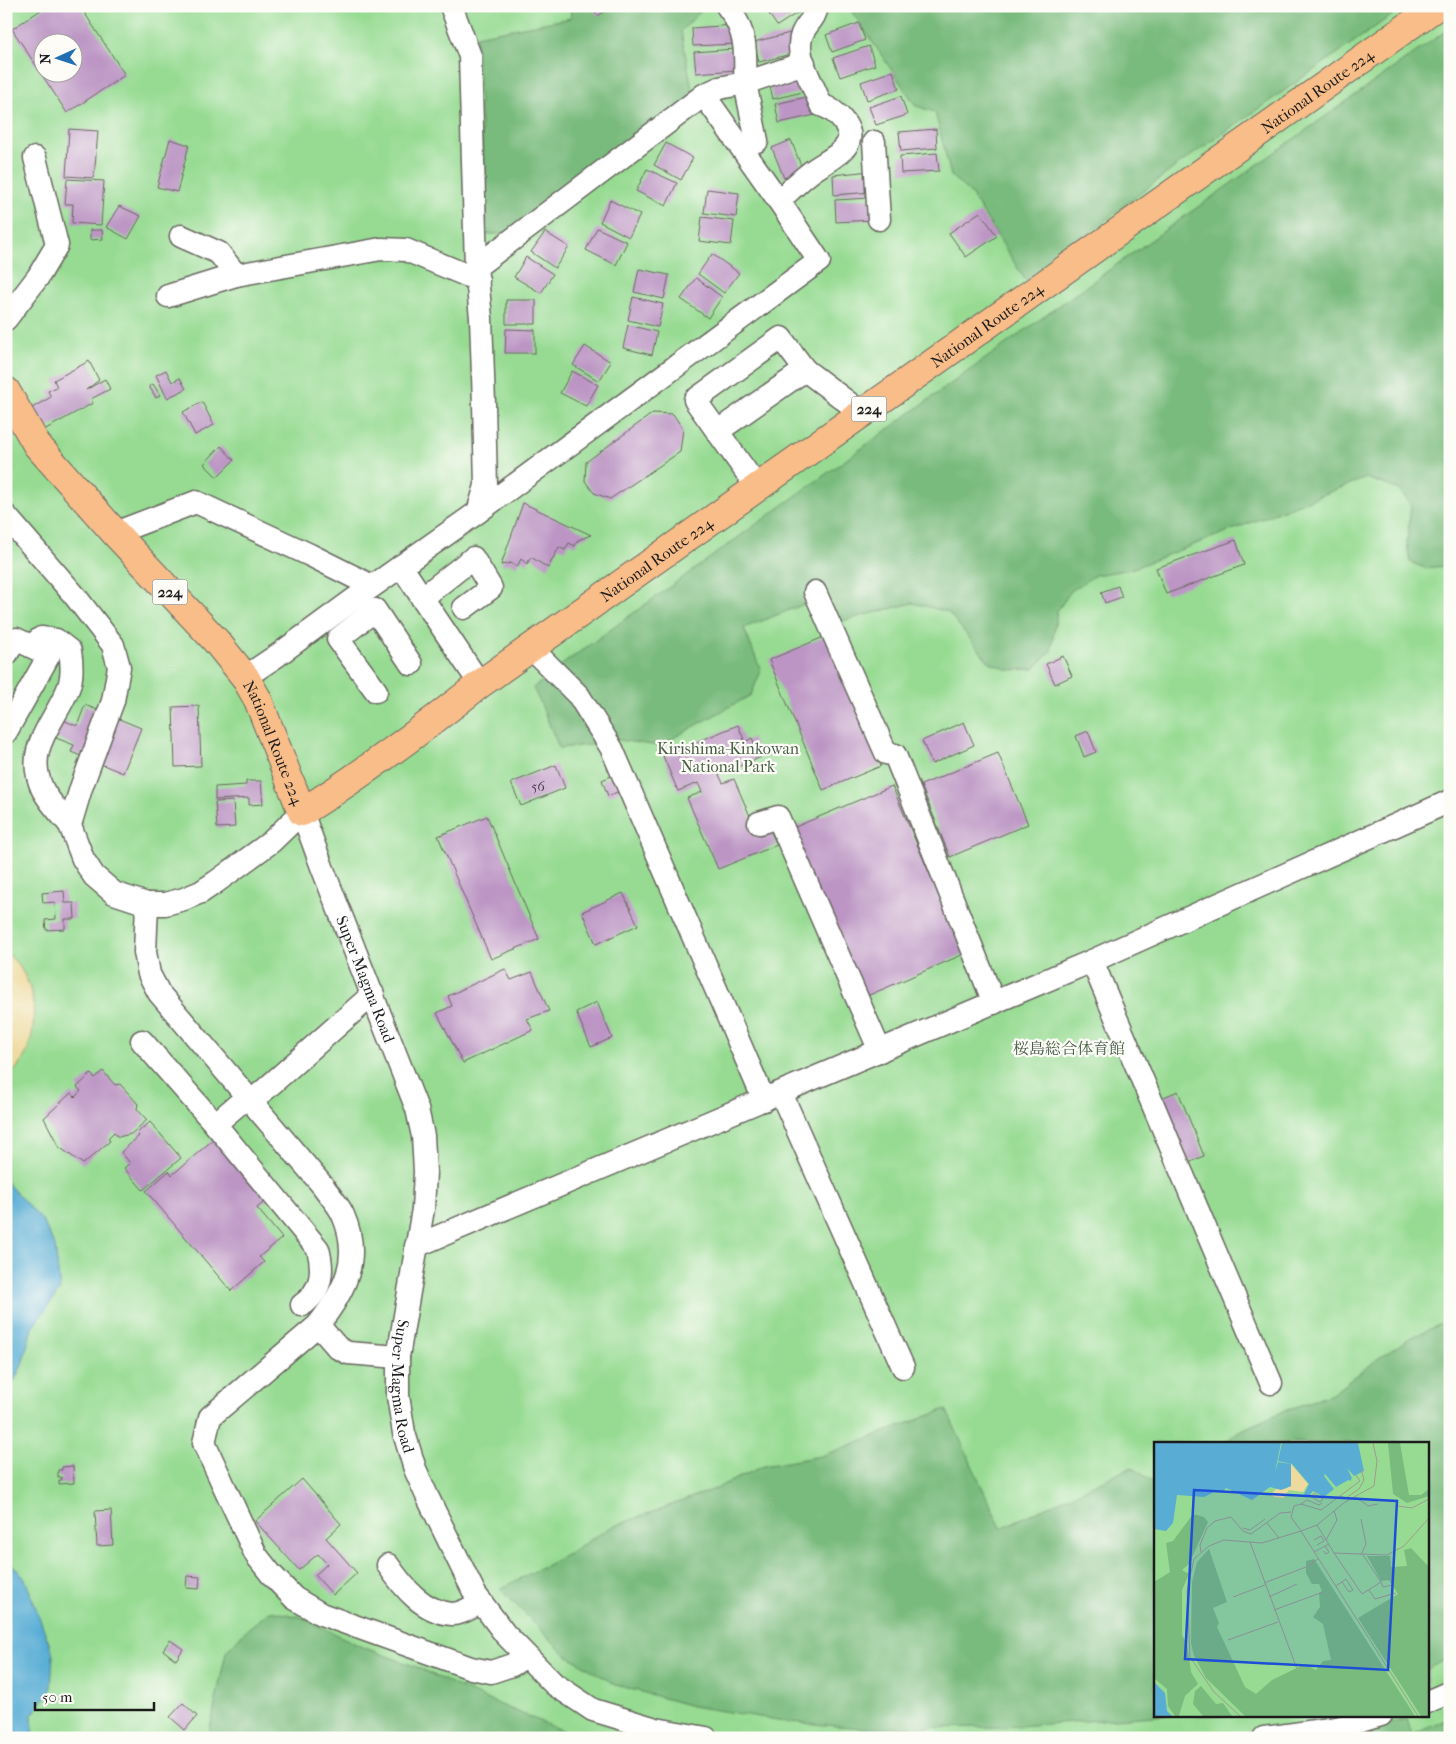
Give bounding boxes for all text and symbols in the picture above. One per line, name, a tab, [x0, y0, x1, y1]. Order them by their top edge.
north arrow	[32, 32, 82, 82]
street label: National Route 224	[1257, 45, 1378, 138]
text: N	[37, 53, 54, 64]
street label: National Route 224	[927, 279, 1047, 372]
road number: 224	[852, 396, 886, 422]
street label: National Route 224	[597, 513, 717, 606]
road number: 224	[152, 580, 188, 604]
street label: National Route 224	[239, 677, 308, 809]
park label: Kirishima-Kinkowan National Park	[657, 739, 800, 776]
house number: 56	[531, 778, 545, 795]
street label: Super Magma Road	[332, 913, 399, 1046]
park label: 桜島総合体育館	[1013, 1039, 1125, 1058]
street label: Super Magma Road	[388, 1318, 419, 1456]
inset map	[1154, 1442, 1428, 1716]
scale bar	[35, 1679, 154, 1711]
text: 50 m	[42, 1688, 73, 1706]

